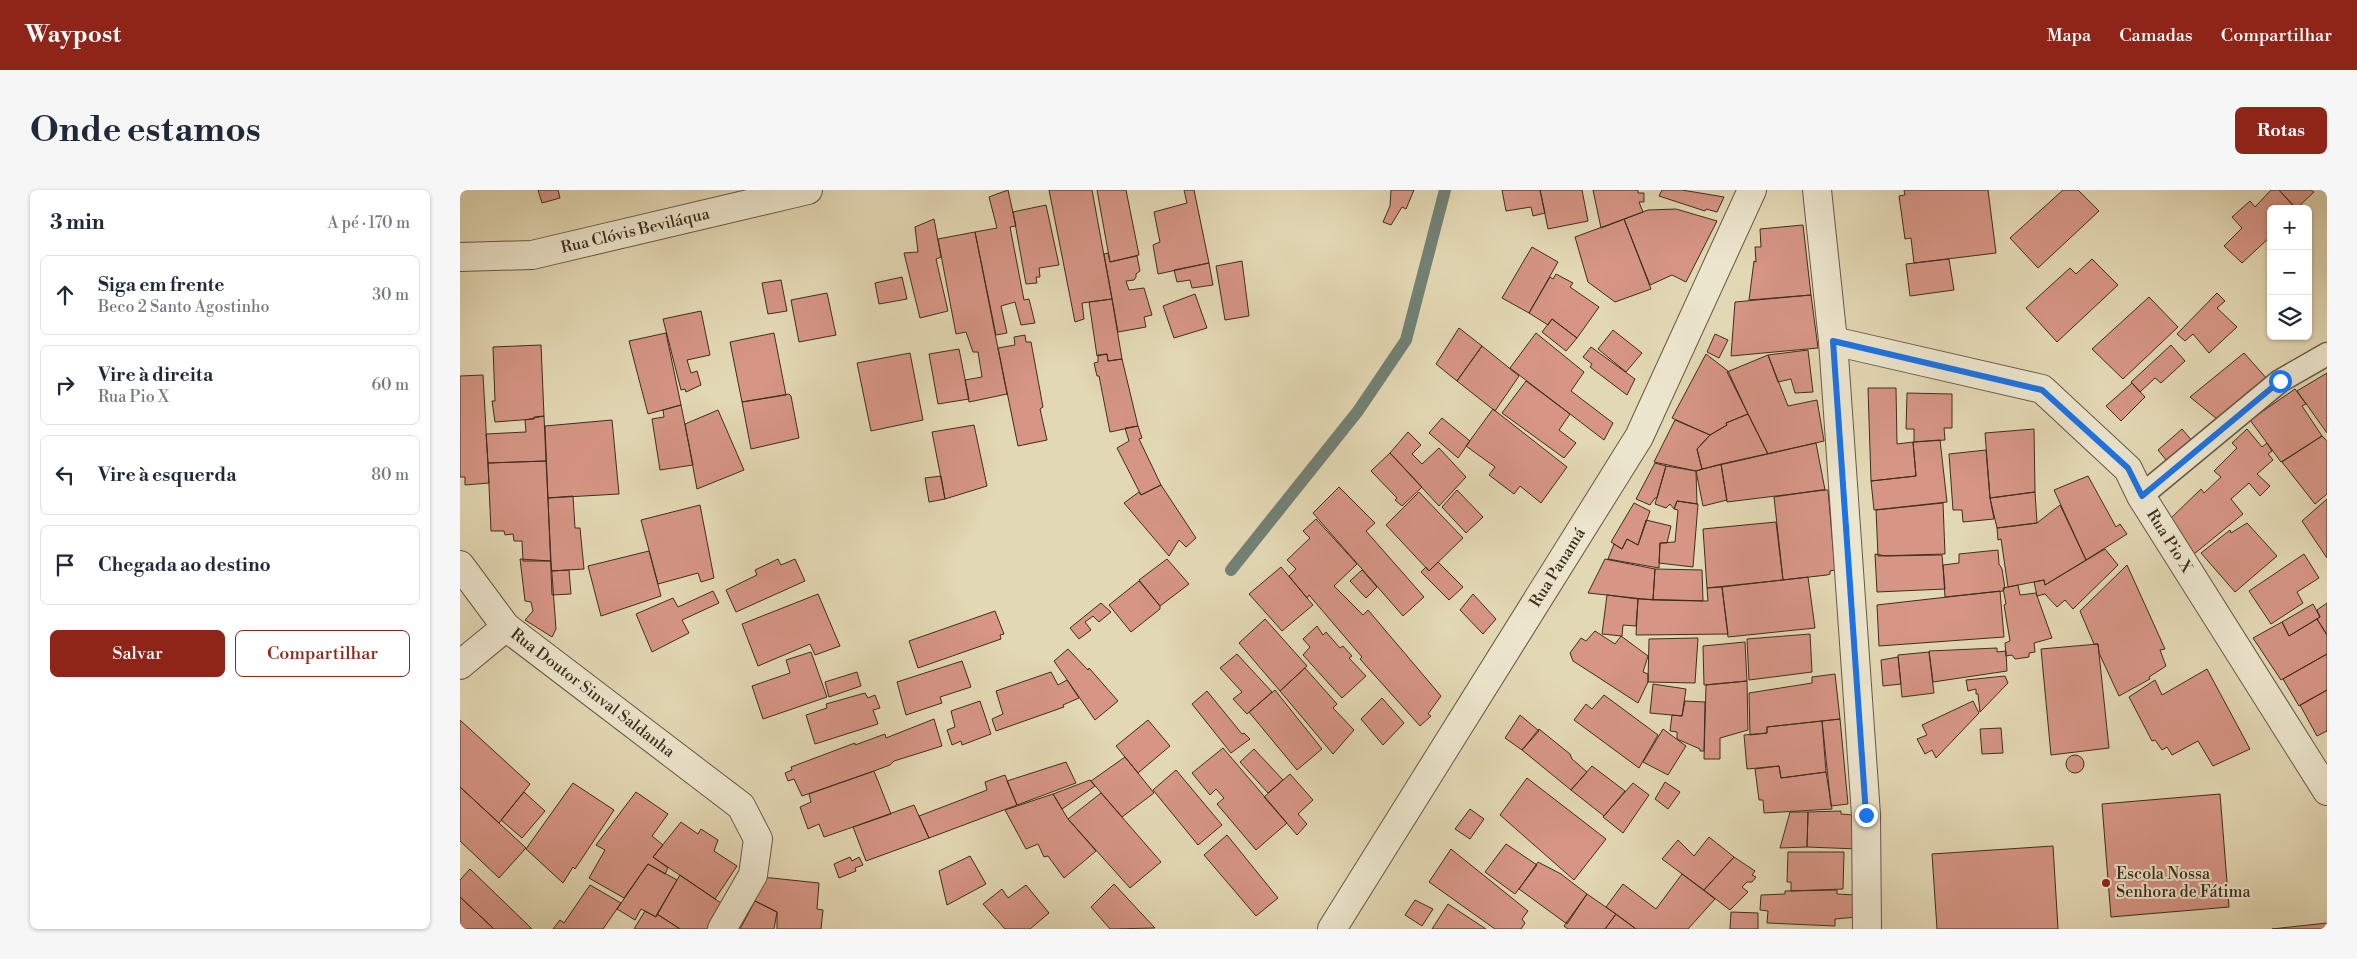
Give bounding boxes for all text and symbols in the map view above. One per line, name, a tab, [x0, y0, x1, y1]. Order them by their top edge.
text: Waypost	[25, 20, 121, 50]
text: Mapa	[2047, 24, 2091, 47]
text: Camadas	[2119, 24, 2193, 47]
text: Compartilhar	[2221, 24, 2332, 47]
button: Rotas	[2235, 107, 2327, 154]
text: Onde estamos	[30, 109, 261, 152]
street label: Rua Clóvis Beviláqua	[559, 203, 712, 258]
map controls	[2267, 205, 2312, 340]
button: +	[2267, 205, 2312, 250]
text: 3 min	[50, 210, 105, 236]
text: A pé · 170 m	[327, 213, 410, 233]
button: −	[2267, 250, 2312, 295]
text: Siga em frente	[98, 273, 225, 297]
icon: ahead	[51, 281, 79, 309]
text: 30 m	[372, 285, 409, 305]
button: layers	[2267, 295, 2312, 340]
text: Beco 2 Santo Agostinho	[98, 297, 270, 317]
text: Vire à direita	[98, 363, 213, 387]
route start	[2269, 370, 2292, 393]
icon: right	[51, 371, 79, 399]
text: 60 m	[371, 375, 409, 395]
text: Rua Pio X	[98, 387, 169, 407]
icon: left	[51, 461, 79, 489]
text: Vire à esquerda	[98, 463, 237, 487]
text: 80 m	[371, 465, 409, 485]
street label: Rua Pio X	[2142, 506, 2197, 577]
street label: Rua Panamá	[1525, 524, 1590, 611]
icon: arrive	[51, 551, 79, 579]
text: Chegada ao destino	[98, 553, 271, 577]
street label: Rua Doutor Sinval Saldanha	[506, 624, 679, 762]
button: Salvar	[50, 630, 225, 677]
button: Compartilhar	[235, 630, 410, 677]
route end	[1855, 804, 1878, 827]
place label: Escola Nossa Senhora de Fátima	[2116, 864, 2252, 902]
marker: Escola Nossa Senhora de Fátima	[2100, 877, 2112, 889]

